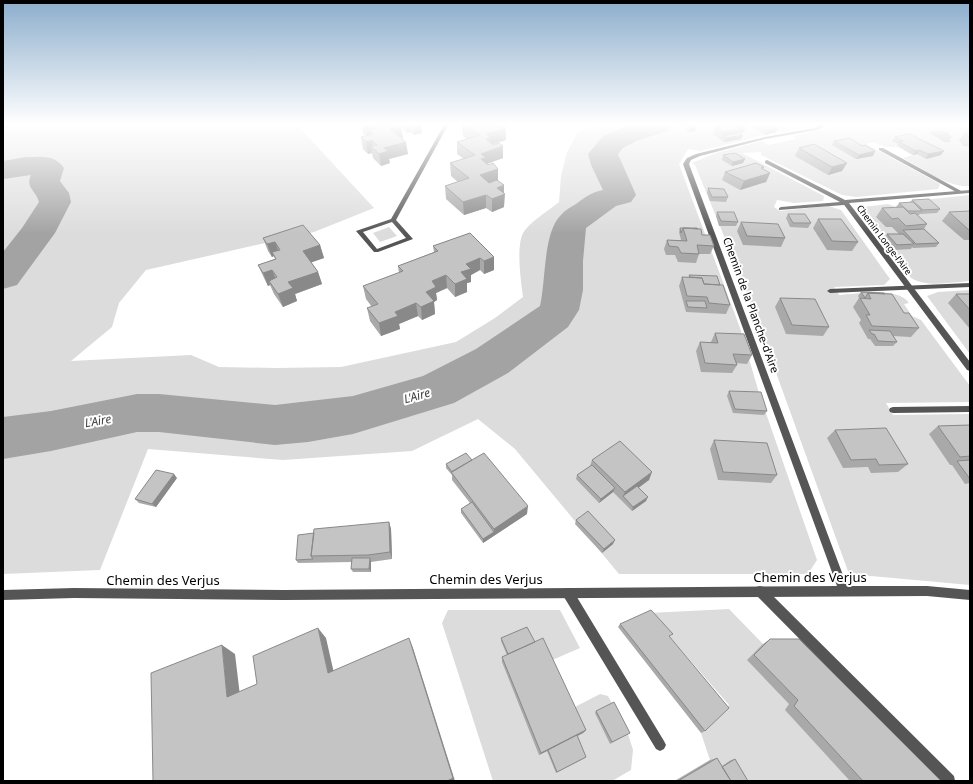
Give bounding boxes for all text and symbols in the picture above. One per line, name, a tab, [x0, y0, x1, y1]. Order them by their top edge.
street label: Chemin Longe-l'Aire	[854, 202, 915, 277]
street label: Chemin de la Planche-d'Aire	[720, 235, 783, 375]
water label: L'Aire	[402, 384, 432, 407]
water label: L'Aire	[83, 410, 113, 431]
street label: Chemin des Verjus	[753, 568, 867, 586]
street label: Chemin des Verjus	[429, 570, 543, 588]
street label: Chemin des Verjus	[106, 571, 220, 589]

